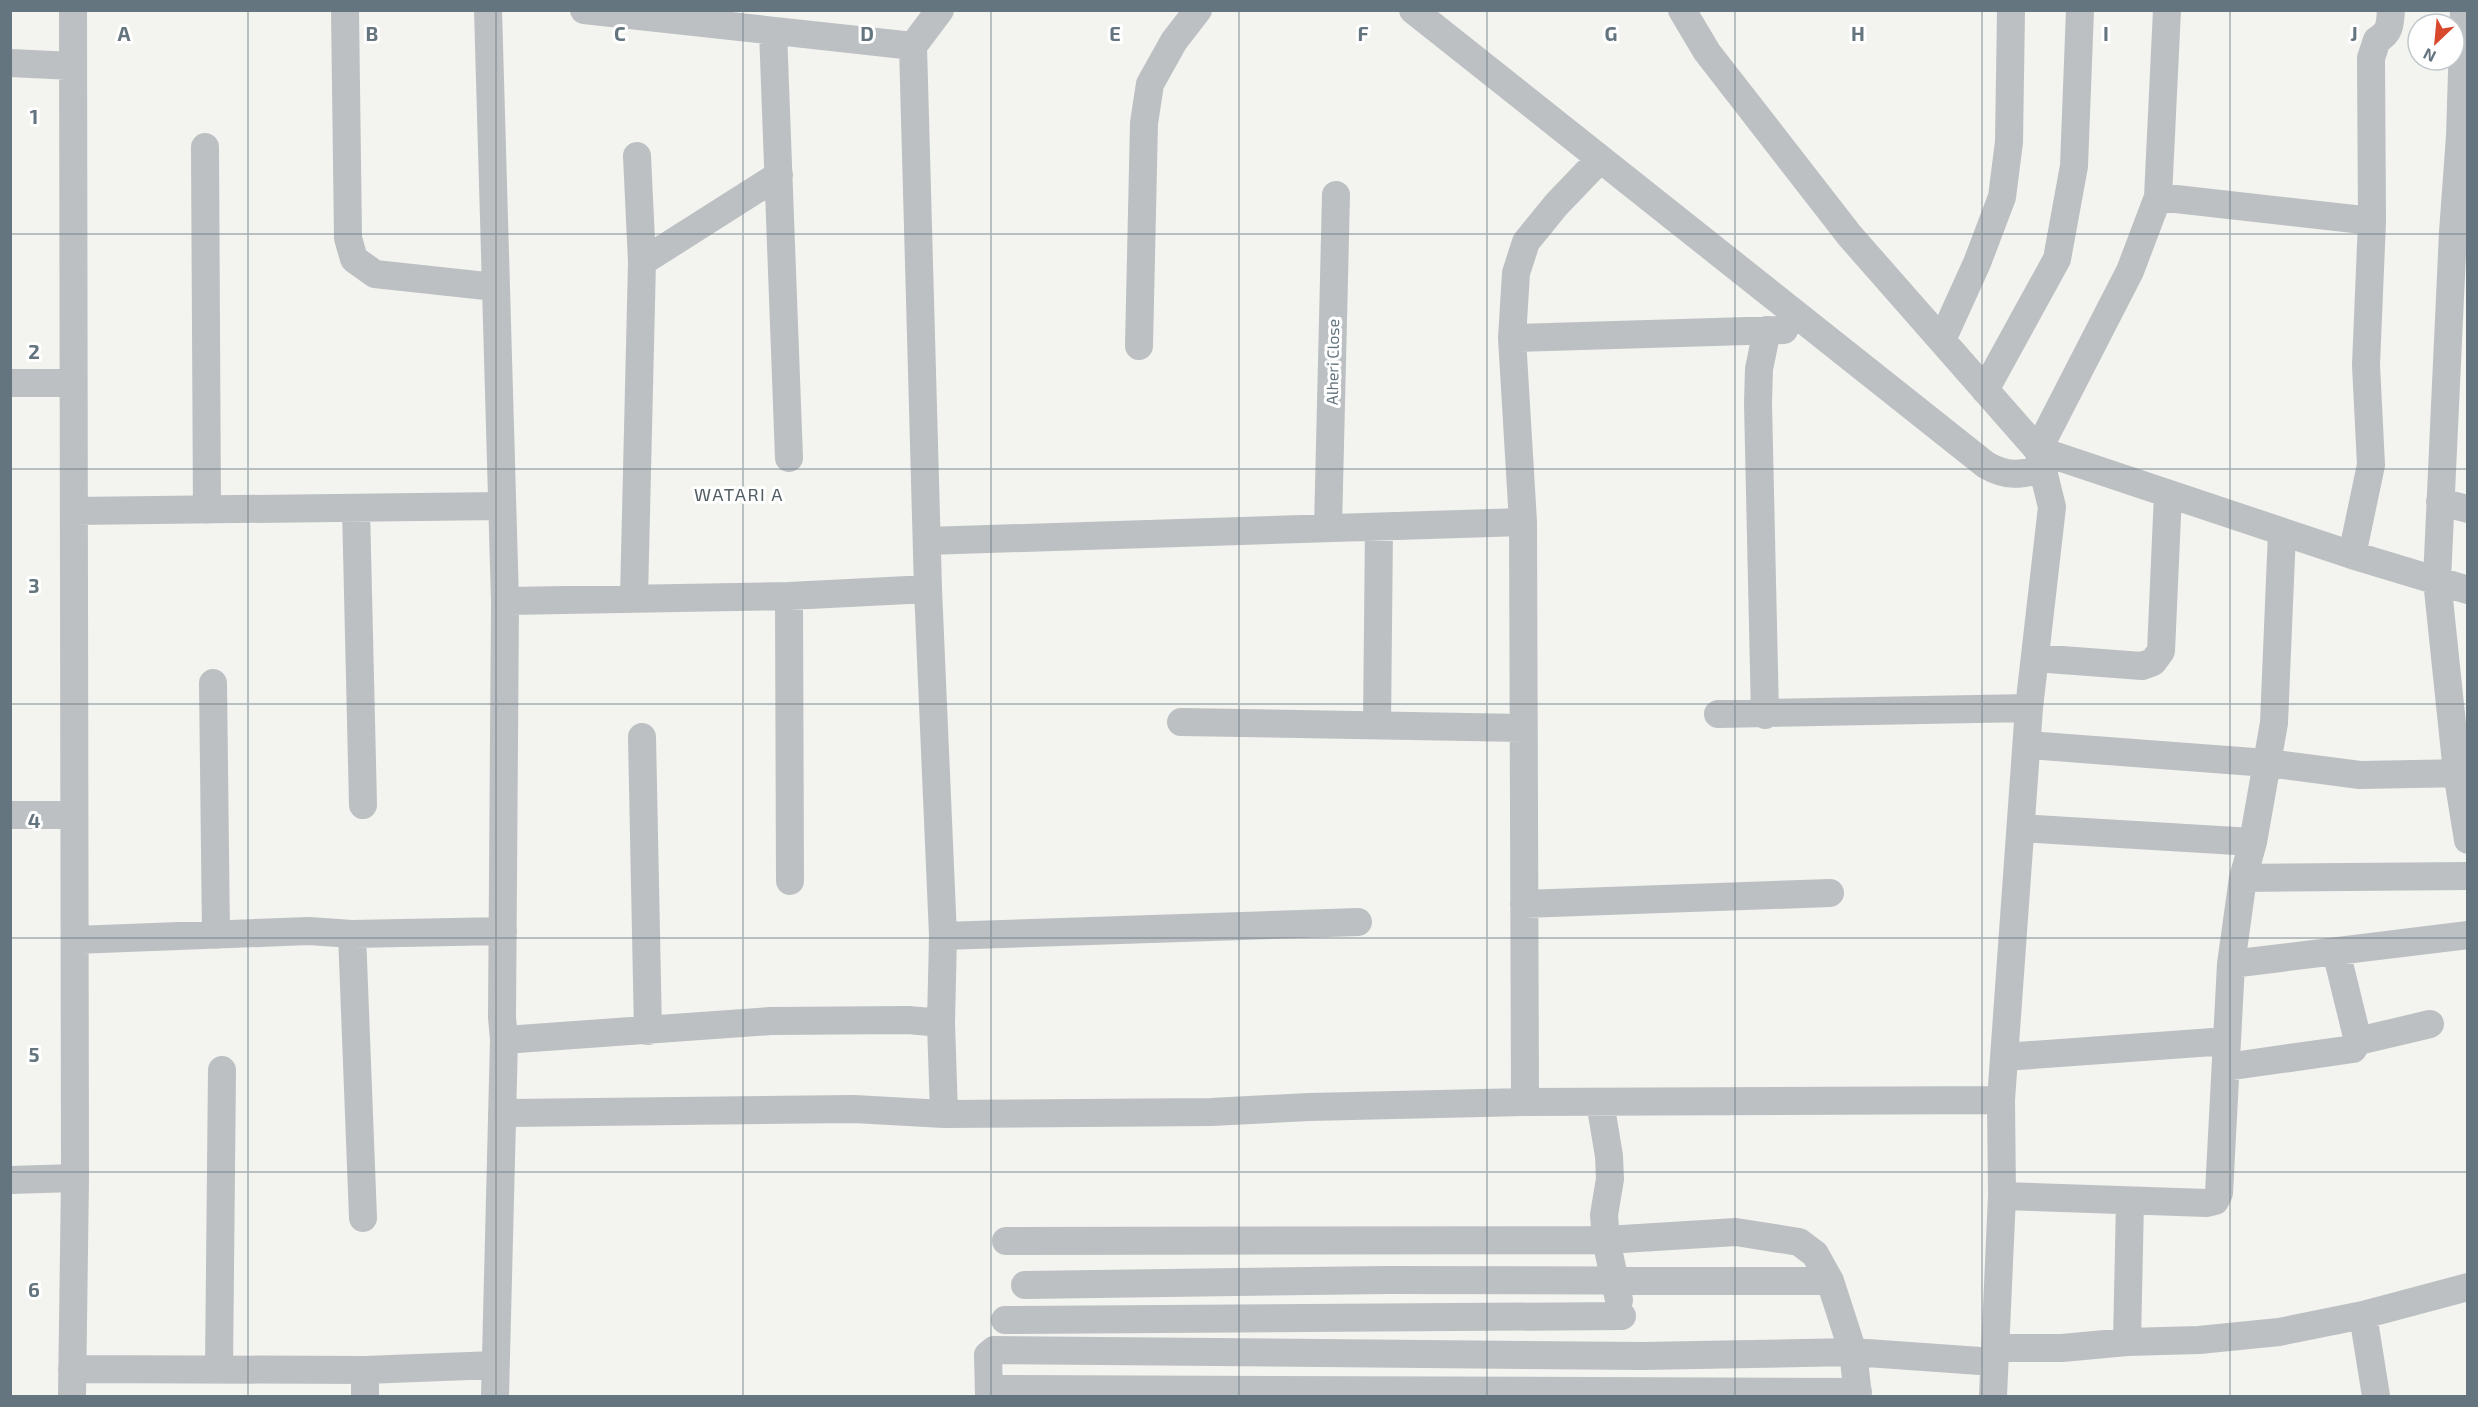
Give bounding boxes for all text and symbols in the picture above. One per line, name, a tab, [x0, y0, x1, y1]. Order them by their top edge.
north arrow	[2406, 12, 2466, 72]
text: A	[117, 21, 131, 45]
text: B	[366, 21, 378, 45]
text: C	[614, 21, 626, 45]
text: D	[860, 21, 874, 45]
text: E	[1109, 21, 1121, 45]
text: F	[1357, 21, 1369, 45]
text: G	[1605, 21, 1617, 45]
text: H	[1851, 21, 1865, 45]
text: I	[2103, 21, 2109, 45]
text: J	[2350, 21, 2358, 45]
text: N	[2420, 45, 2439, 67]
text: 1	[30, 104, 38, 128]
street label: Alheri Close	[1322, 319, 1342, 405]
text: 2	[28, 339, 40, 363]
district label: WATARI A	[694, 483, 784, 505]
text: 3	[28, 573, 40, 597]
text: 4	[28, 808, 41, 832]
text: 5	[28, 1042, 40, 1066]
text: 6	[28, 1277, 40, 1301]

